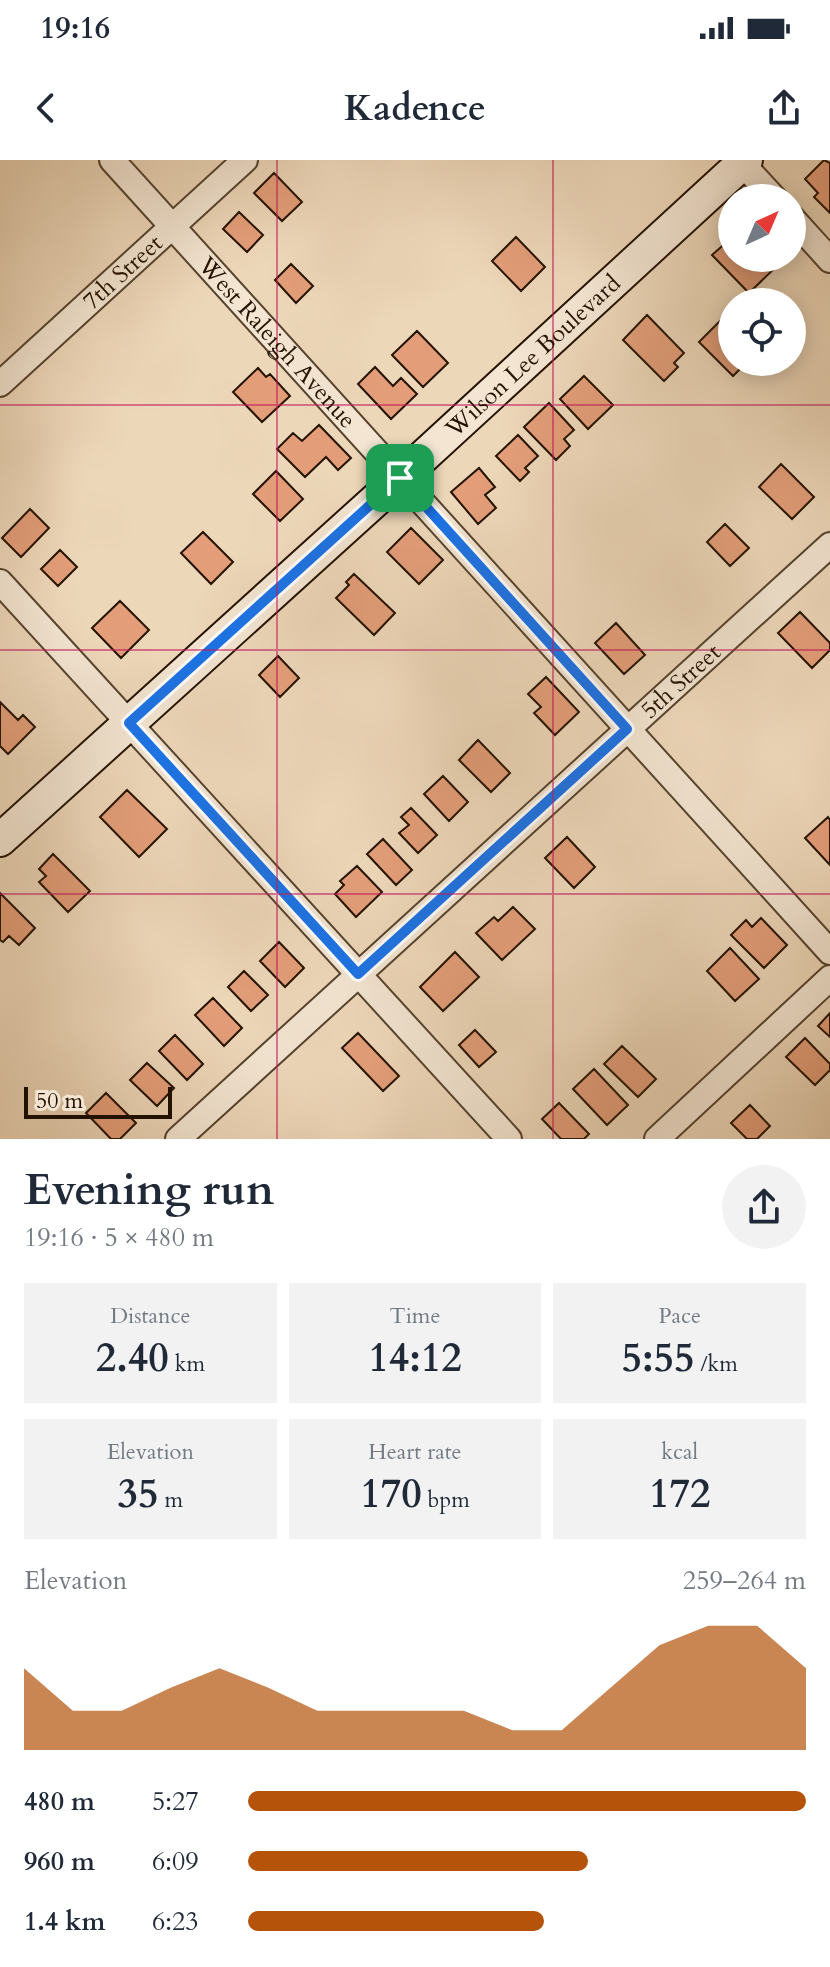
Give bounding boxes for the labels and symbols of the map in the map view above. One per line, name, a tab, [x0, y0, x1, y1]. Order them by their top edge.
north arrow	[718, 184, 806, 272]
street label: 7th Street	[75, 227, 170, 317]
street label: West Raleigh Avenue	[190, 248, 364, 435]
street label: Wilson Lee Boulevard	[438, 267, 628, 445]
pin	[366, 444, 434, 512]
street label: 5th Street	[634, 636, 728, 726]
scale bar	[24, 1083, 172, 1119]

